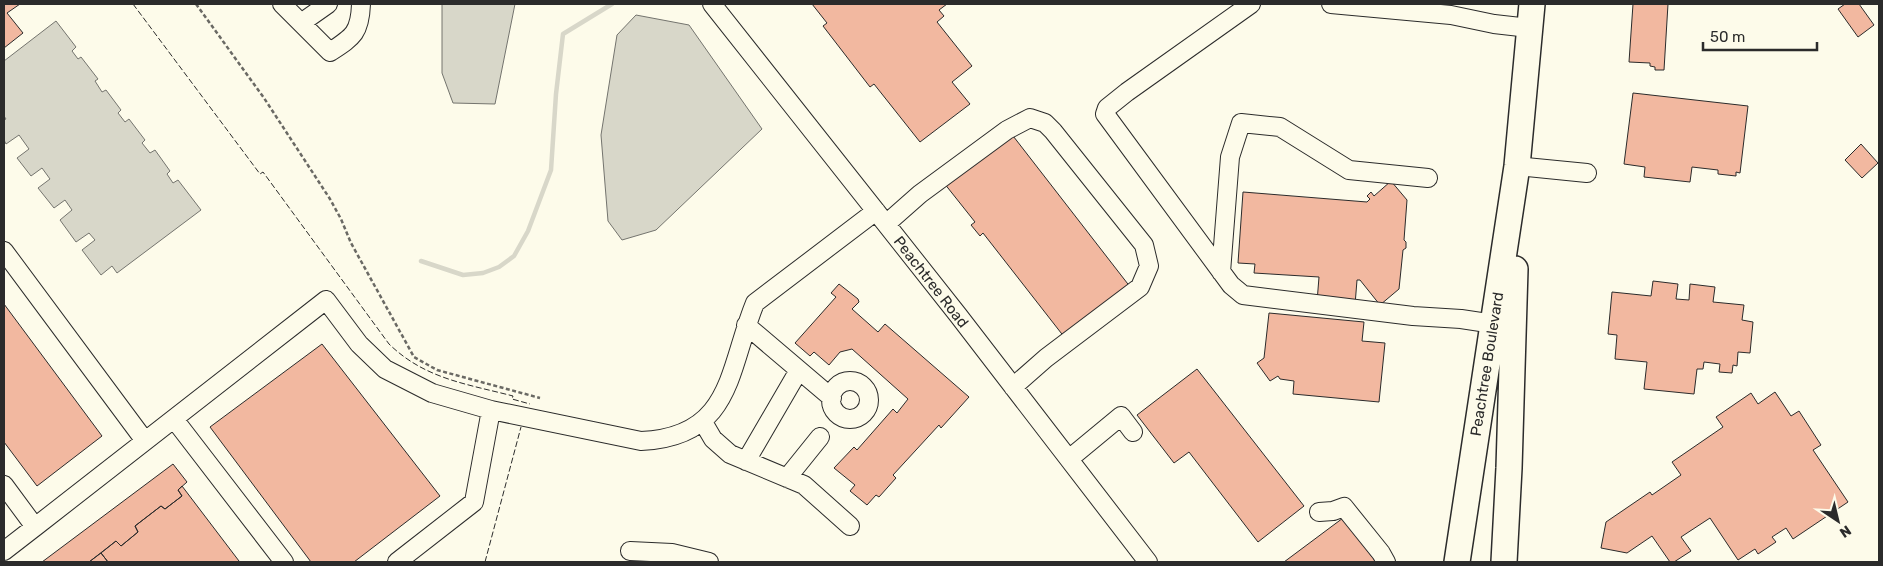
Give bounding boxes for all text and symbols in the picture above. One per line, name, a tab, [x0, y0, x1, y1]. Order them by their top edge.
scale bar	[1703, 20, 1817, 52]
text: 50 m	[1710, 28, 1745, 46]
street label: Peachtree Road	[890, 233, 972, 331]
street label: Peachtree Boulevard	[1467, 291, 1507, 437]
north arrow	[1813, 496, 1863, 546]
text: N	[1836, 521, 1854, 541]

